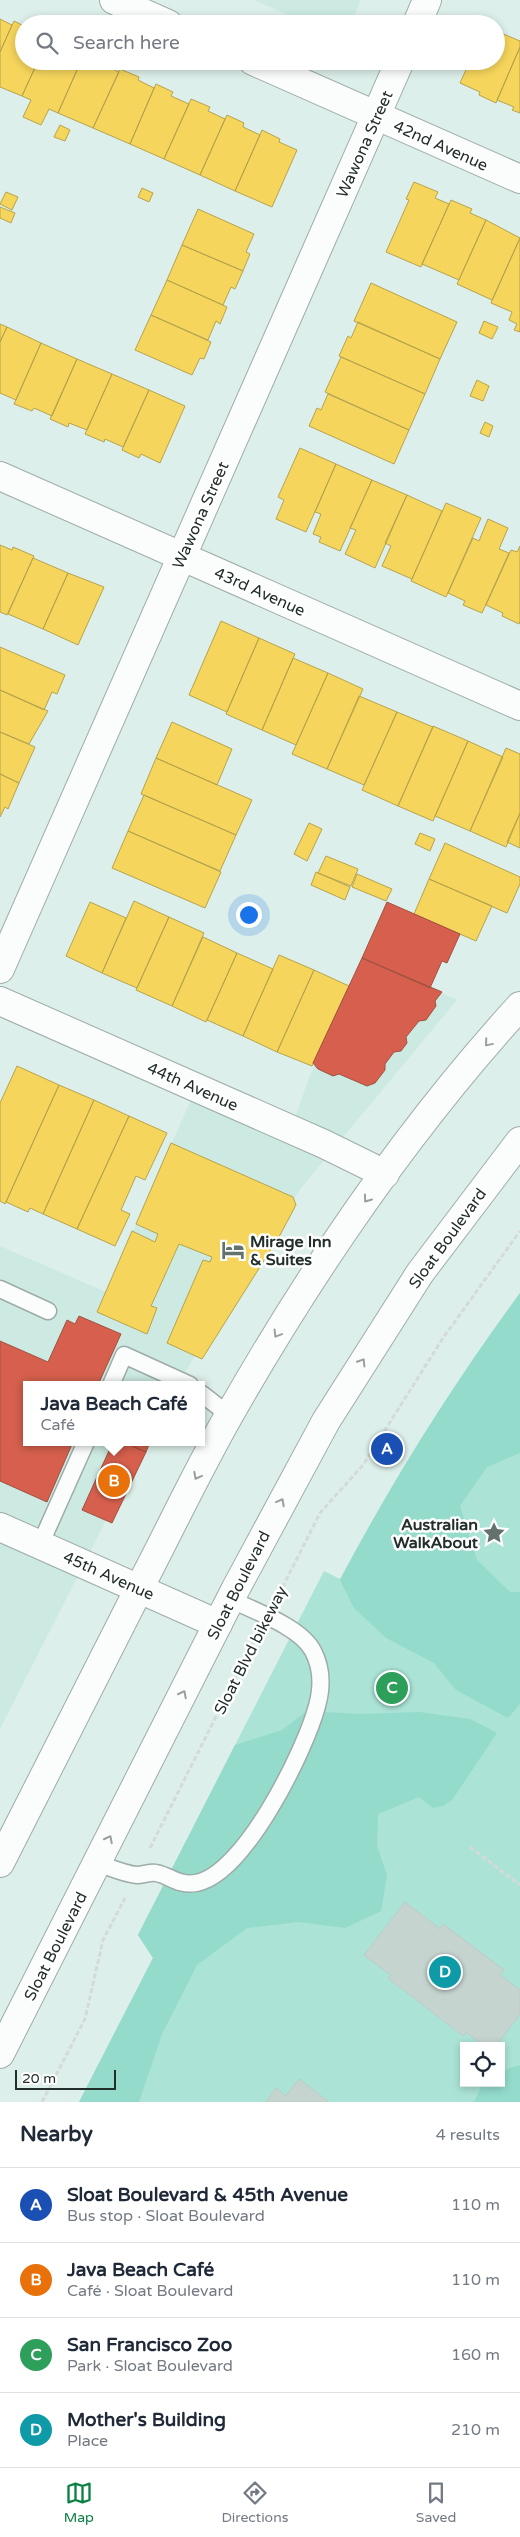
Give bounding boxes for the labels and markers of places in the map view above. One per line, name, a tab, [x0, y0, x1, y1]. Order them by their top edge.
place label: Mirage Inn & Suites	[250, 1232, 332, 1270]
hotel icon: Mirage Inn & Suites	[220, 1237, 246, 1263]
pin: A	[371, 1430, 403, 1468]
pin: B	[98, 1462, 130, 1500]
place label: Australian WalkAbout	[393, 1515, 479, 1553]
place icon: Australian WalkAbout	[481, 1520, 507, 1546]
pin: C	[376, 1669, 408, 1707]
pin: D	[429, 1953, 461, 1991]

